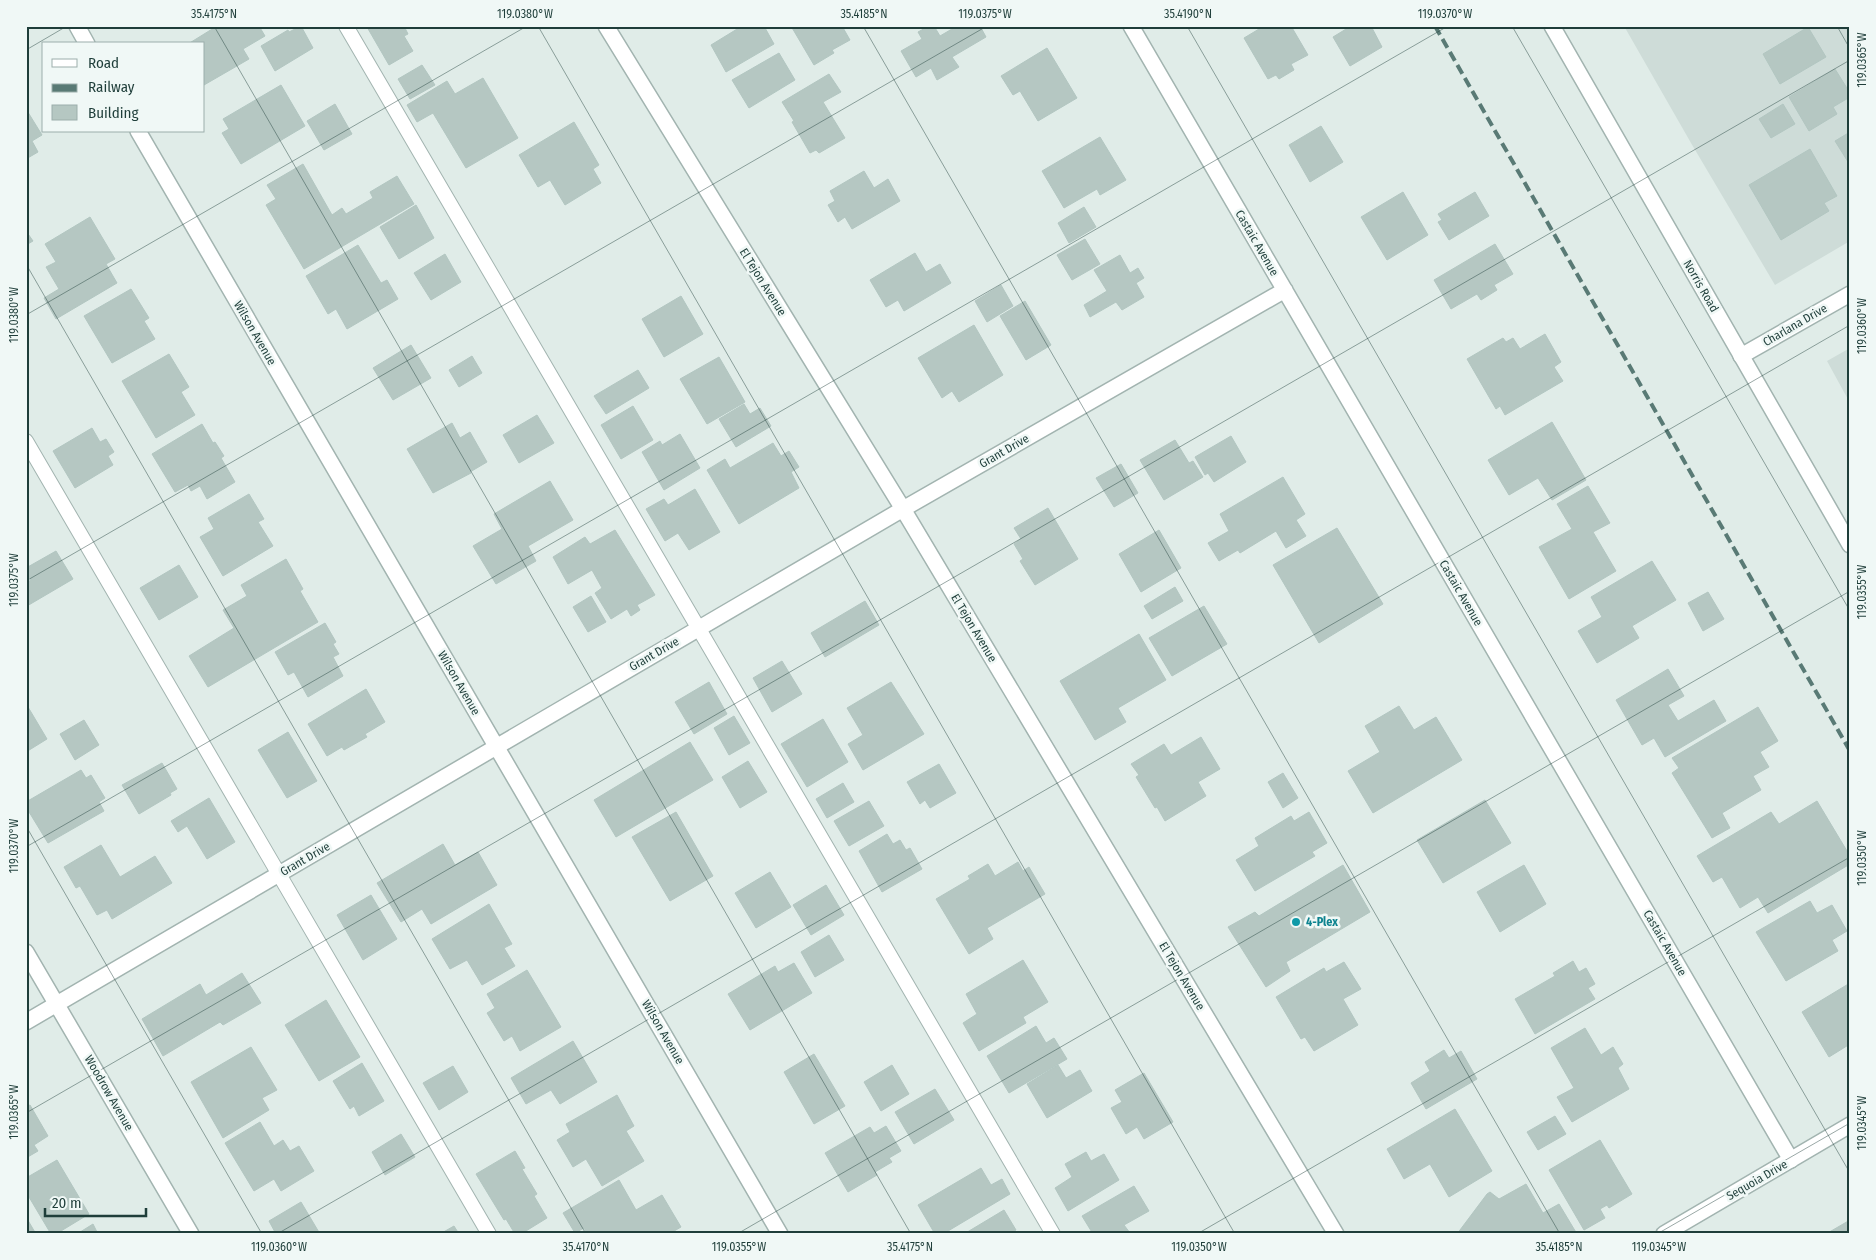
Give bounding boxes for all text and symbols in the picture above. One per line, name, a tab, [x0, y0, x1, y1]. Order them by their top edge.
text: 35.4175°N	[191, 7, 237, 21]
text: 119.0380°W	[497, 7, 553, 21]
text: 35.4185°N	[840, 7, 888, 21]
text: 119.0375°W	[958, 7, 1012, 21]
text: 35.4190°N	[1164, 7, 1212, 21]
text: 119.0370°W	[1418, 7, 1472, 21]
text: 119.0365°W	[1855, 33, 1869, 87]
legend	[42, 42, 205, 132]
text: Road	[88, 54, 119, 72]
text: Railway	[88, 78, 135, 96]
text: Building	[88, 104, 139, 122]
street label: Castaic Avenue	[1233, 208, 1282, 278]
street label: El Tejon Avenue	[737, 246, 789, 318]
street label: Norris Road	[1680, 257, 1722, 315]
text: 119.0380°W	[7, 287, 21, 343]
street label: Wilson Avenue	[231, 298, 279, 368]
text: 119.0360°W	[1855, 298, 1869, 354]
street label: Charlana Drive	[1760, 301, 1830, 349]
street label: Grant Drive	[977, 431, 1031, 471]
text: 119.0375°W	[7, 553, 21, 607]
street label: Castaic Avenue	[1437, 558, 1486, 628]
text: 119.0355°W	[1855, 565, 1869, 619]
street label: El Tejon Avenue	[948, 591, 1000, 665]
street label: Grant Drive	[627, 634, 681, 674]
street label: Wilson Avenue	[435, 648, 483, 718]
text: 119.0370°W	[7, 819, 21, 873]
text: 119.0350°W	[1855, 830, 1869, 886]
street label: Grant Drive	[278, 839, 332, 879]
street label: Castaic Avenue	[1641, 908, 1690, 978]
place label: 4-Plex	[1306, 915, 1338, 929]
marker: 4-Plex	[1290, 916, 1302, 928]
street label: El Tejon Avenue	[1156, 939, 1208, 1013]
street label: Wilson Avenue	[639, 997, 687, 1067]
street label: Woodrow Avenue	[82, 1053, 136, 1133]
text: 119.0365°W	[7, 1085, 21, 1139]
text: 119.0345°W	[1855, 1096, 1869, 1150]
street label: Sequoia Drive	[1724, 1157, 1790, 1203]
scale bar	[45, 1185, 146, 1217]
text: 20 m	[52, 1194, 82, 1212]
text: 119.0360°W	[251, 1240, 307, 1254]
text: 35.4170°N	[563, 1240, 609, 1254]
text: 119.0355°W	[712, 1240, 766, 1254]
text: 35.4175°N	[887, 1240, 933, 1254]
text: 119.0350°W	[1171, 1240, 1227, 1254]
text: 35.4185°N	[1535, 1240, 1583, 1254]
text: 119.0345°W	[1632, 1240, 1686, 1254]

